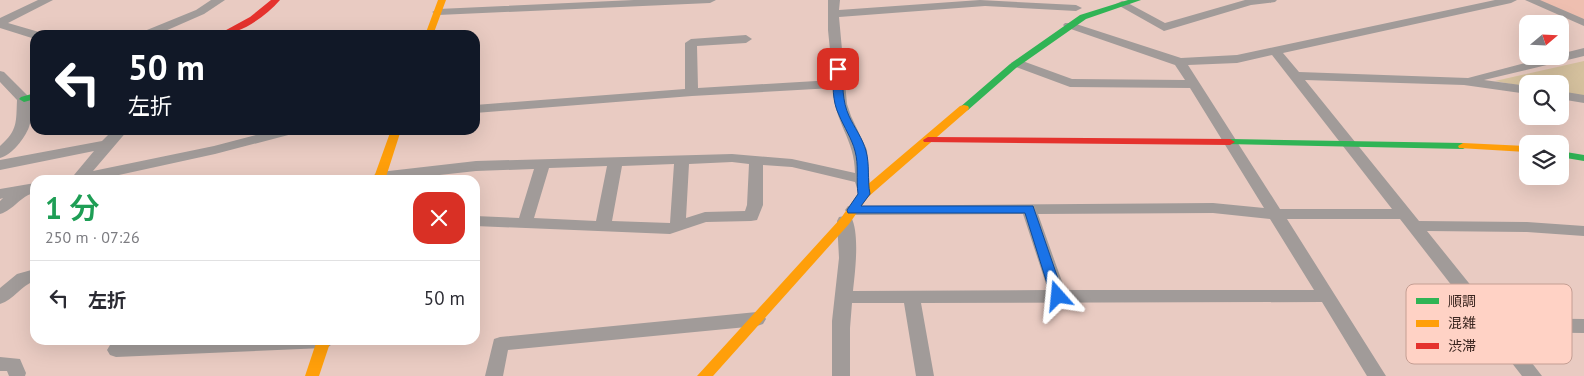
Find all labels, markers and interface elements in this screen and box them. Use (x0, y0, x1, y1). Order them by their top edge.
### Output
north arrow (1519, 15, 1569, 65)
map controls (1519, 15, 1569, 185)
text: 50 m (128, 44, 205, 90)
pin (817, 48, 859, 90)
icon: left (45, 50, 110, 115)
icon: arrive (824, 55, 852, 83)
button: search (1519, 75, 1569, 125)
text: 左折 (128, 92, 172, 120)
button: layers (1519, 135, 1569, 185)
text: 1 分 (45, 188, 100, 227)
button: close (413, 192, 465, 244)
text: 250 m · 07:26 (45, 227, 140, 247)
position arrow (1031, 269, 1083, 321)
icon: left (45, 284, 73, 312)
legend (1406, 284, 1572, 364)
text: 50 m (424, 286, 465, 310)
text: 左折 (88, 288, 126, 312)
text: 順調 (1448, 292, 1476, 310)
text: 混雑 (1448, 314, 1476, 332)
text: 渋滞 (1448, 337, 1476, 355)

